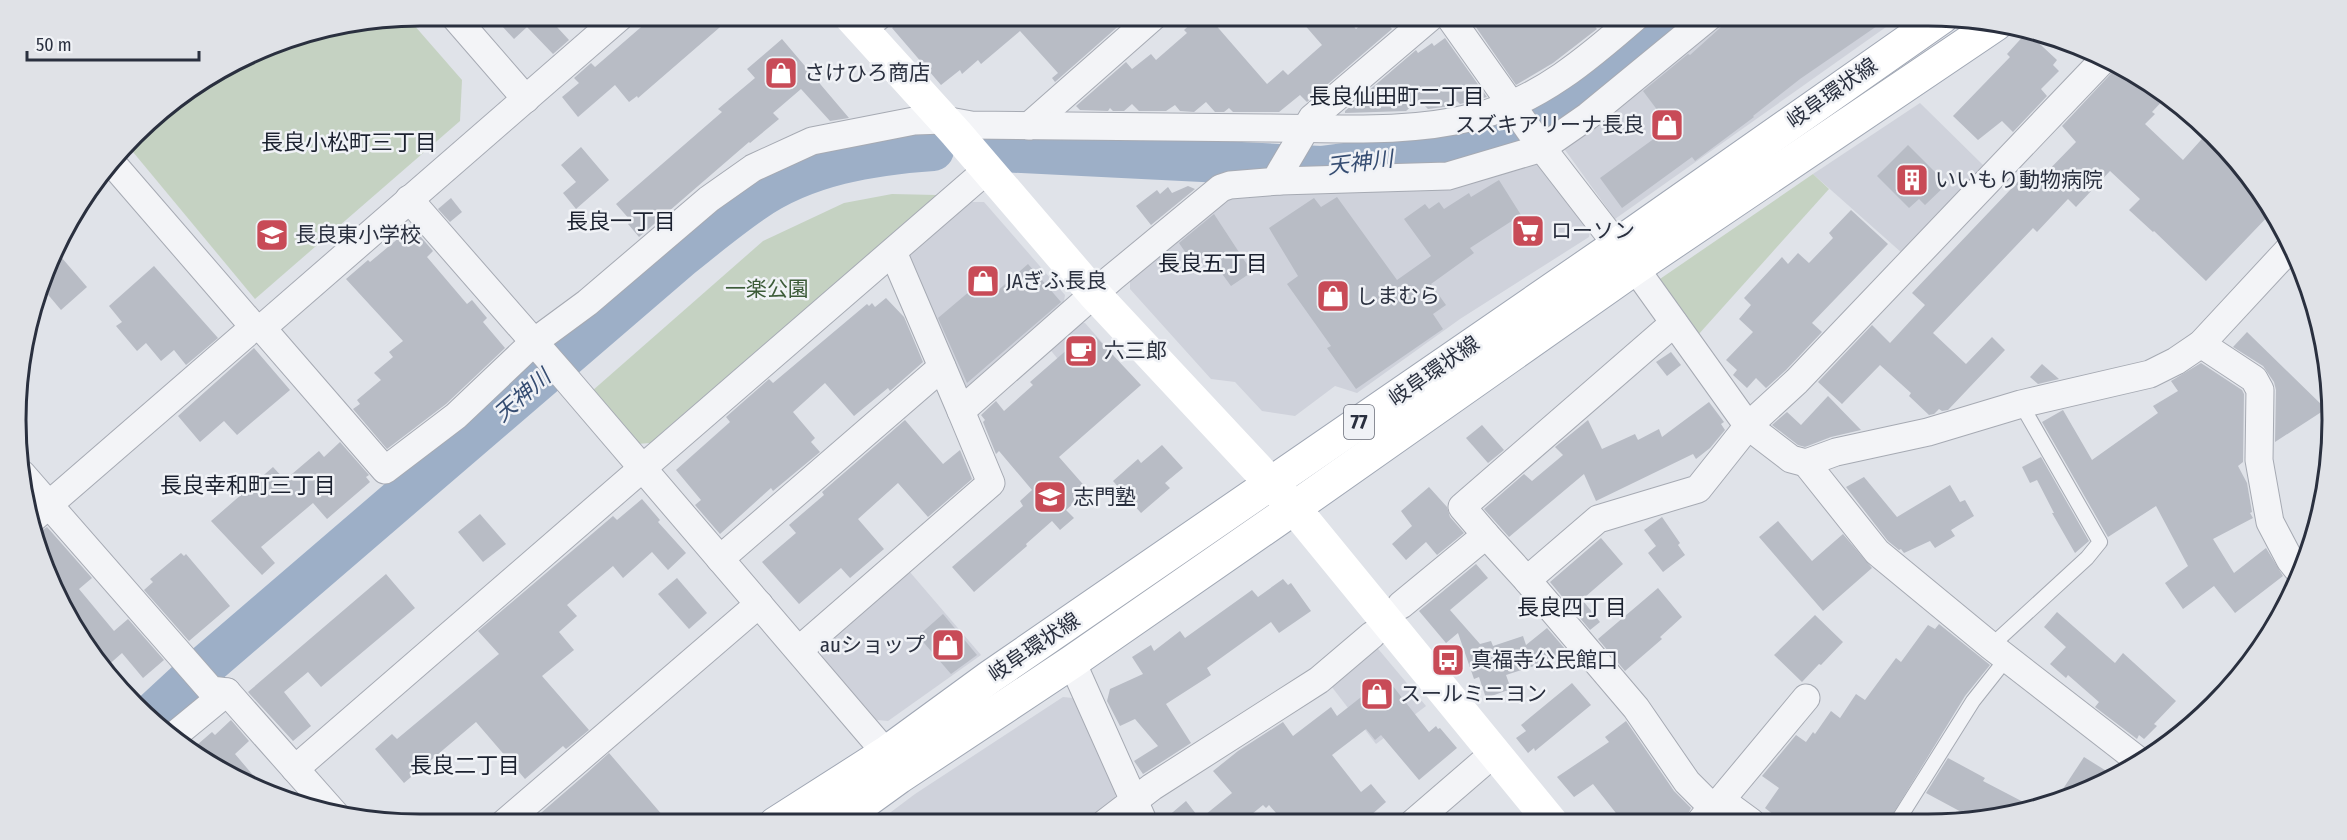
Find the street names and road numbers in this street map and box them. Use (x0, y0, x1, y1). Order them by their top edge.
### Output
street label: 岐阜環状線 (1782, 52, 1882, 134)
street label: 岐阜環状線 (1384, 330, 1484, 412)
road number: 77 (1344, 405, 1374, 439)
street label: 岐阜環状線 (983, 607, 1085, 687)

